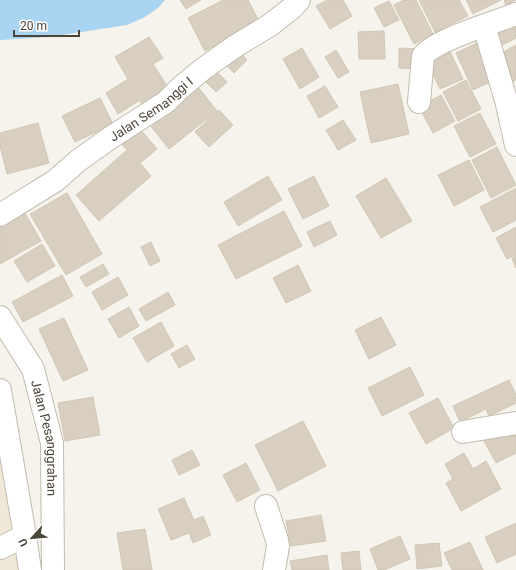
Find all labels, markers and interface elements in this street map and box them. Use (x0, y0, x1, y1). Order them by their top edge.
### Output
scale bar (14, 12, 79, 38)
text: 20 m (20, 19, 47, 33)
street label: Jalan Semanggi I (107, 74, 196, 144)
street label: Jalan Pesanggrahan (28, 378, 59, 496)
north arrow (12, 518, 52, 558)
text: U (16, 536, 31, 549)

